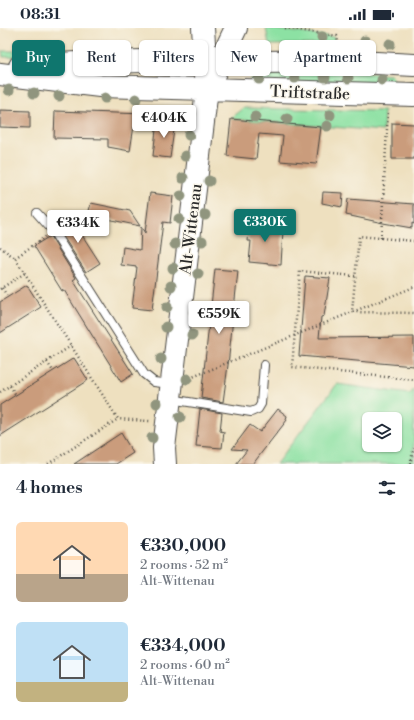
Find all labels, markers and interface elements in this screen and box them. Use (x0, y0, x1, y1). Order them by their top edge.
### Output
text: 08:31 (20, 5, 60, 24)
chip: Buy (12, 40, 65, 76)
chip: Rent (73, 40, 131, 76)
chip: Filters (139, 40, 208, 76)
chip: New (216, 40, 271, 76)
chip: Apartment (279, 40, 376, 76)
street label: Triftstraße (270, 82, 350, 104)
pin: €404K (136, 105, 192, 139)
text: €404K (141, 110, 187, 126)
street label: Alt-Wittenau (175, 182, 207, 277)
pin: €330K (237, 209, 293, 243)
pin: €334K (50, 210, 106, 244)
text: €330K (243, 214, 287, 230)
text: €334K (56, 215, 100, 231)
pin: €559K (191, 301, 247, 335)
text: €559K (197, 306, 241, 322)
map controls (362, 412, 402, 452)
button: layers (362, 412, 402, 452)
text: 4 homes (16, 477, 83, 499)
icon: filters (376, 477, 398, 499)
text: €330,000 (140, 535, 226, 557)
icon: home (48, 538, 96, 586)
text: 2 rooms · 52 m² (140, 557, 228, 573)
text: Alt-Wittenau (140, 573, 215, 589)
text: €334,000 (140, 635, 226, 657)
icon: home (48, 638, 96, 686)
text: 2 rooms · 60 m² (140, 657, 230, 673)
text: Alt-Wittenau (140, 673, 215, 689)

